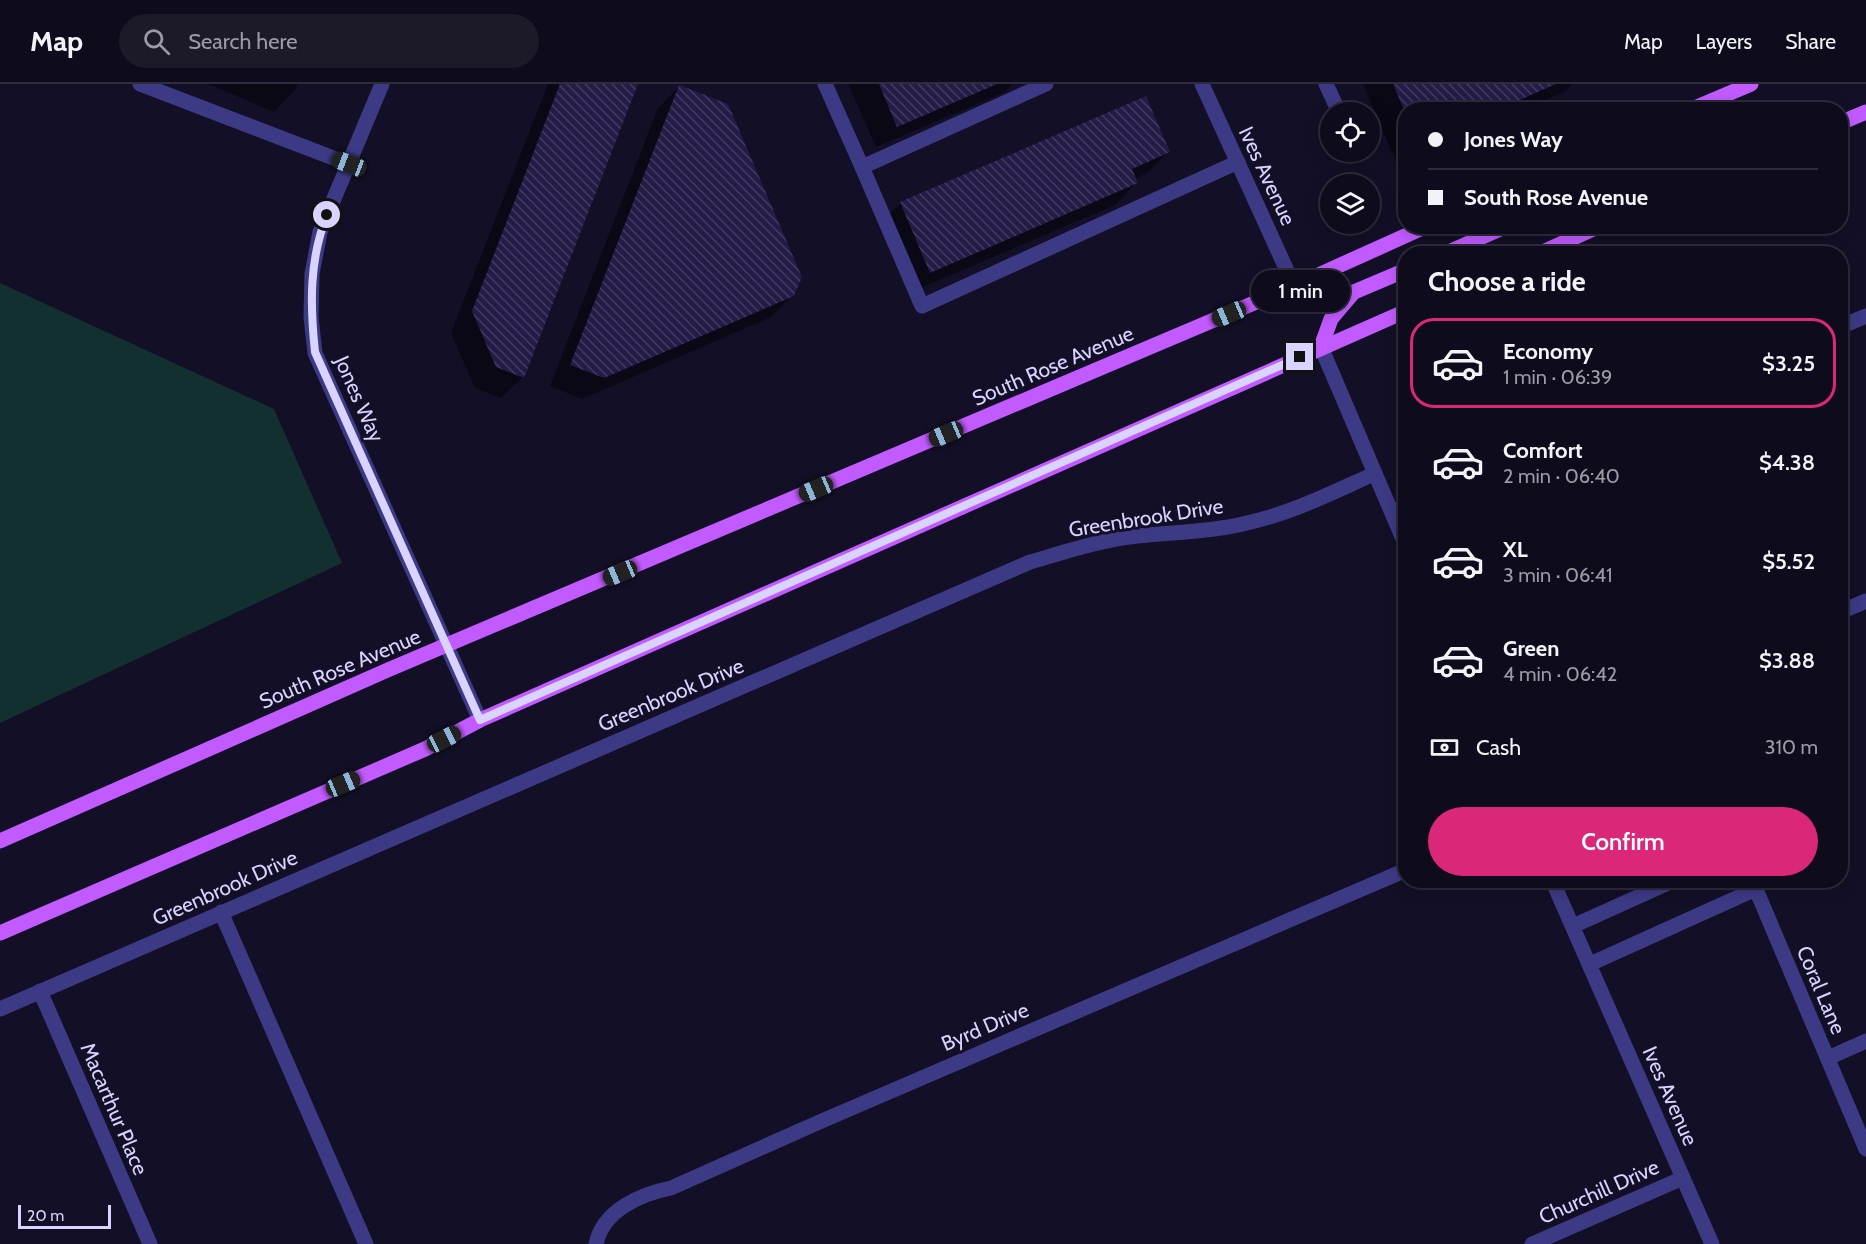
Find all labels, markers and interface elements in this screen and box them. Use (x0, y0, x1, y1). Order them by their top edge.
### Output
search box (119, 14, 539, 68)
text: Map (30, 24, 83, 58)
icon: search (140, 25, 173, 58)
text: Search here (188, 28, 297, 55)
text: Map (1624, 29, 1663, 54)
text: Layers (1696, 29, 1752, 54)
text: Share (1785, 29, 1836, 54)
map controls (1320, 102, 1380, 234)
button: locate (1320, 102, 1380, 162)
street label: Ives Avenue (1234, 122, 1301, 229)
text: Jones Way (1464, 126, 1563, 153)
car (329, 149, 369, 179)
button: layers (1320, 174, 1380, 234)
text: South Rose Avenue (1464, 184, 1648, 211)
route start (313, 201, 340, 228)
text: Choose a ride (1428, 265, 1586, 298)
callout: 1 min (1250, 270, 1350, 312)
text: 1 min (1278, 279, 1323, 303)
car (1209, 299, 1249, 329)
street label: South Rose Avenue (968, 320, 1137, 411)
icon: car (1431, 336, 1485, 390)
text: Economy (1503, 338, 1593, 365)
route end (1286, 343, 1313, 370)
text: $3.25 (1762, 350, 1815, 377)
street label: Jones Way (329, 351, 390, 446)
text: 1 min · 06:39 (1503, 365, 1612, 389)
car (926, 419, 966, 449)
icon: car (1431, 435, 1485, 489)
text: Comfort (1503, 437, 1582, 464)
text: $4.38 (1759, 449, 1815, 476)
text: 2 min · 06:40 (1503, 464, 1620, 488)
car (796, 474, 836, 504)
street label: Greenbrook Drive (1067, 493, 1225, 542)
icon: car (1431, 534, 1485, 588)
text: XL (1503, 536, 1528, 563)
text: $5.52 (1762, 548, 1815, 575)
car (600, 558, 640, 588)
text: 3 min · 06:41 (1503, 563, 1613, 587)
street label: South Rose Avenue (255, 623, 424, 714)
icon: car (1431, 633, 1485, 687)
text: Green (1503, 635, 1559, 662)
text: $3.88 (1759, 647, 1815, 674)
street label: Greenbrook Drive (594, 652, 748, 737)
text: 4 min · 06:42 (1503, 662, 1617, 686)
car (424, 723, 464, 755)
icon: cash (1428, 731, 1461, 764)
text: Cash (1476, 734, 1521, 761)
text: 310 m (1765, 735, 1818, 759)
car (323, 769, 363, 799)
button: Confirm (1428, 807, 1818, 876)
street label: Greenbrook Drive (148, 844, 301, 931)
street label: Coral Lane (1792, 942, 1851, 1038)
street label: Byrd Drive (937, 997, 1033, 1056)
street label: Macarthur Place (75, 1039, 154, 1179)
street label: Ives Avenue (1637, 1042, 1704, 1150)
street label: Churchill Drive (1535, 1154, 1663, 1229)
scale bar (18, 1202, 111, 1230)
text: 20 m (27, 1206, 64, 1225)

